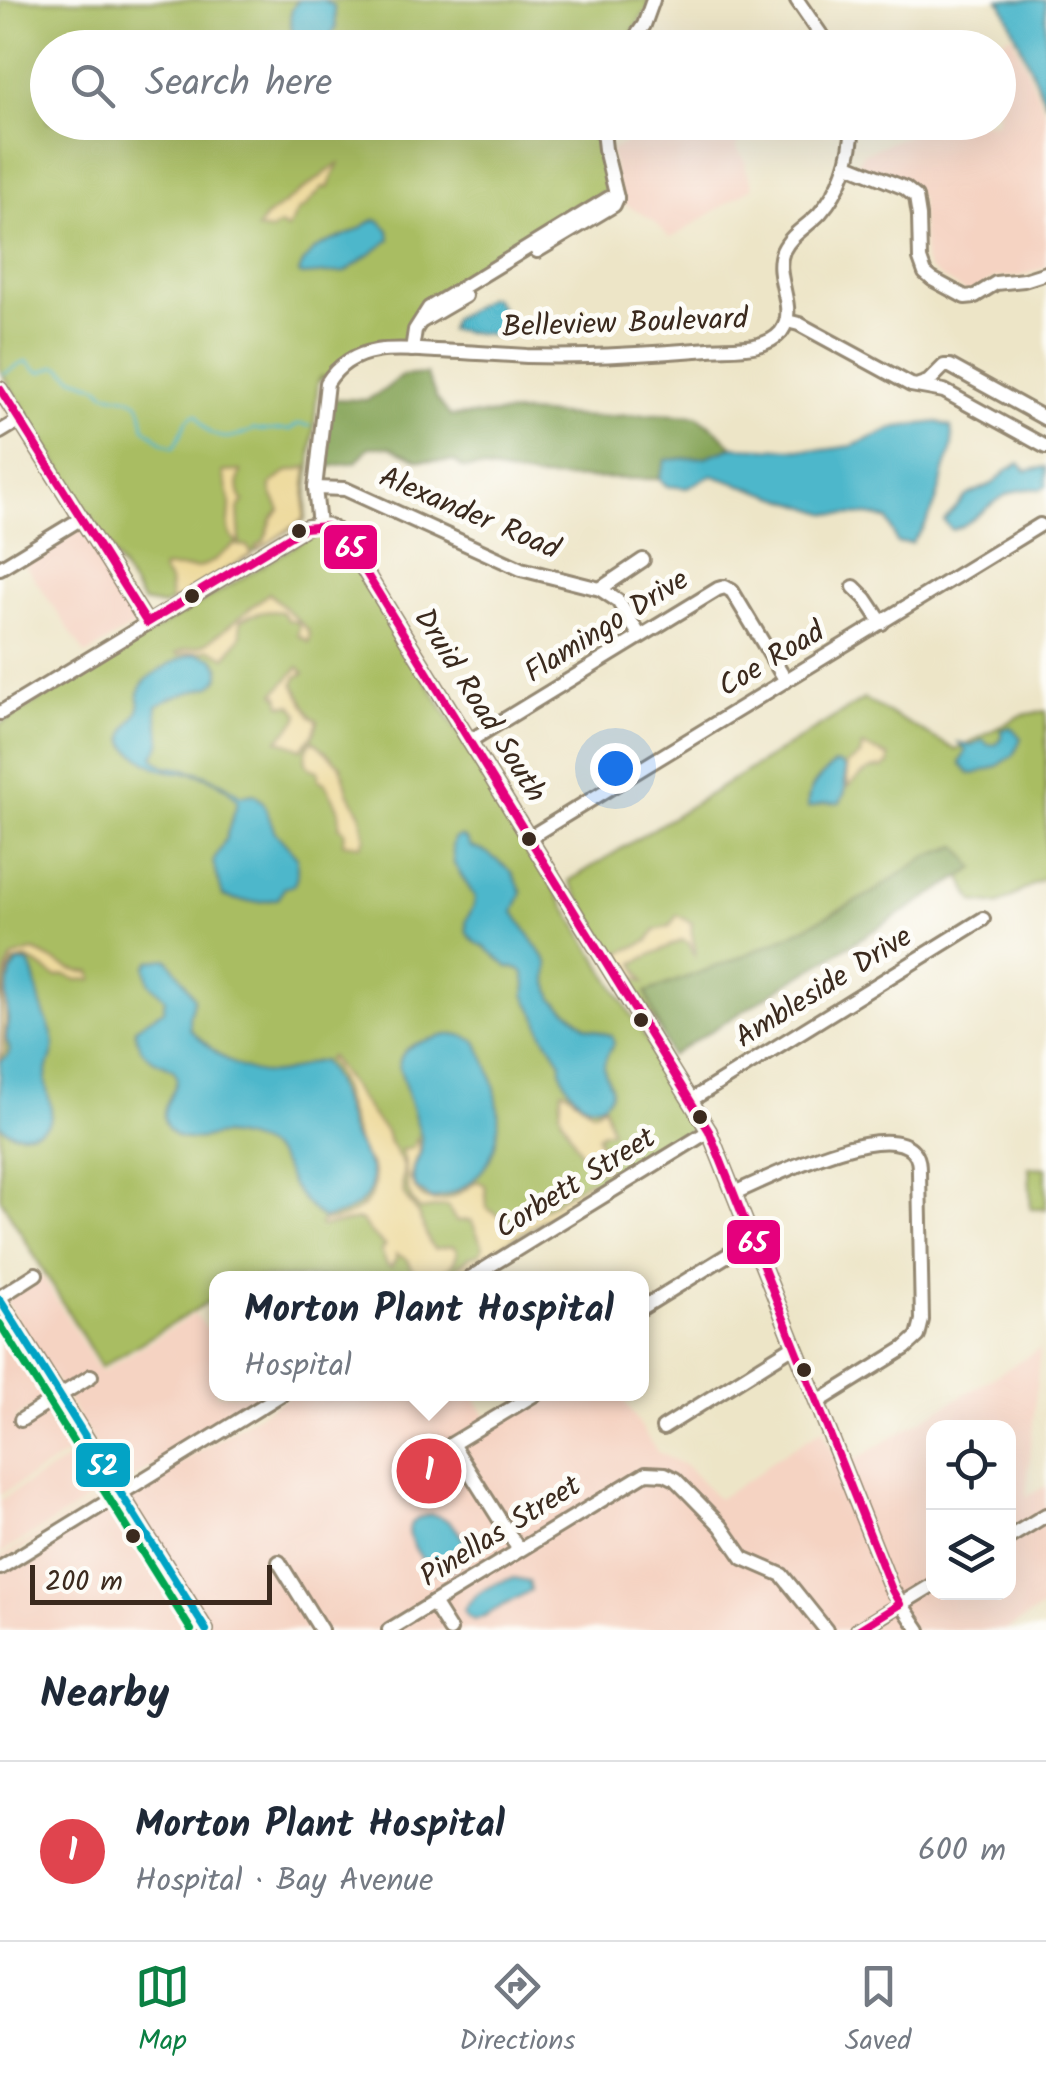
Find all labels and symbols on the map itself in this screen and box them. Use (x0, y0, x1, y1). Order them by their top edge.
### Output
street label: Belleview Boulevard (501, 296, 750, 352)
street label: Alexander Road (371, 454, 568, 574)
unlabelled marker (289, 521, 309, 541)
line badge: 65 (322, 523, 379, 571)
text: 65 (335, 527, 367, 572)
street label: Flamingo Drive (515, 557, 699, 697)
unlabelled marker (182, 586, 202, 606)
street label: Druid Road South (400, 599, 558, 813)
street label: Coe Road (709, 609, 835, 711)
your location (590, 743, 641, 794)
unlabelled marker (519, 829, 539, 849)
street label: Ambleside Drive (726, 914, 922, 1062)
unlabelled marker (631, 1010, 651, 1030)
unlabelled marker (690, 1107, 710, 1127)
street label: Corbett Street (486, 1115, 666, 1253)
line badge: 65 (725, 1218, 782, 1266)
text: 65 (738, 1222, 770, 1267)
unlabelled marker (794, 1360, 814, 1380)
pin: 1 (396, 1434, 462, 1508)
line badge: 52 (74, 1441, 132, 1489)
text: 52 (87, 1445, 118, 1490)
street label: Pinellas Street (411, 1463, 591, 1601)
unlabelled marker (123, 1526, 143, 1546)
scale bar (30, 1560, 272, 1604)

